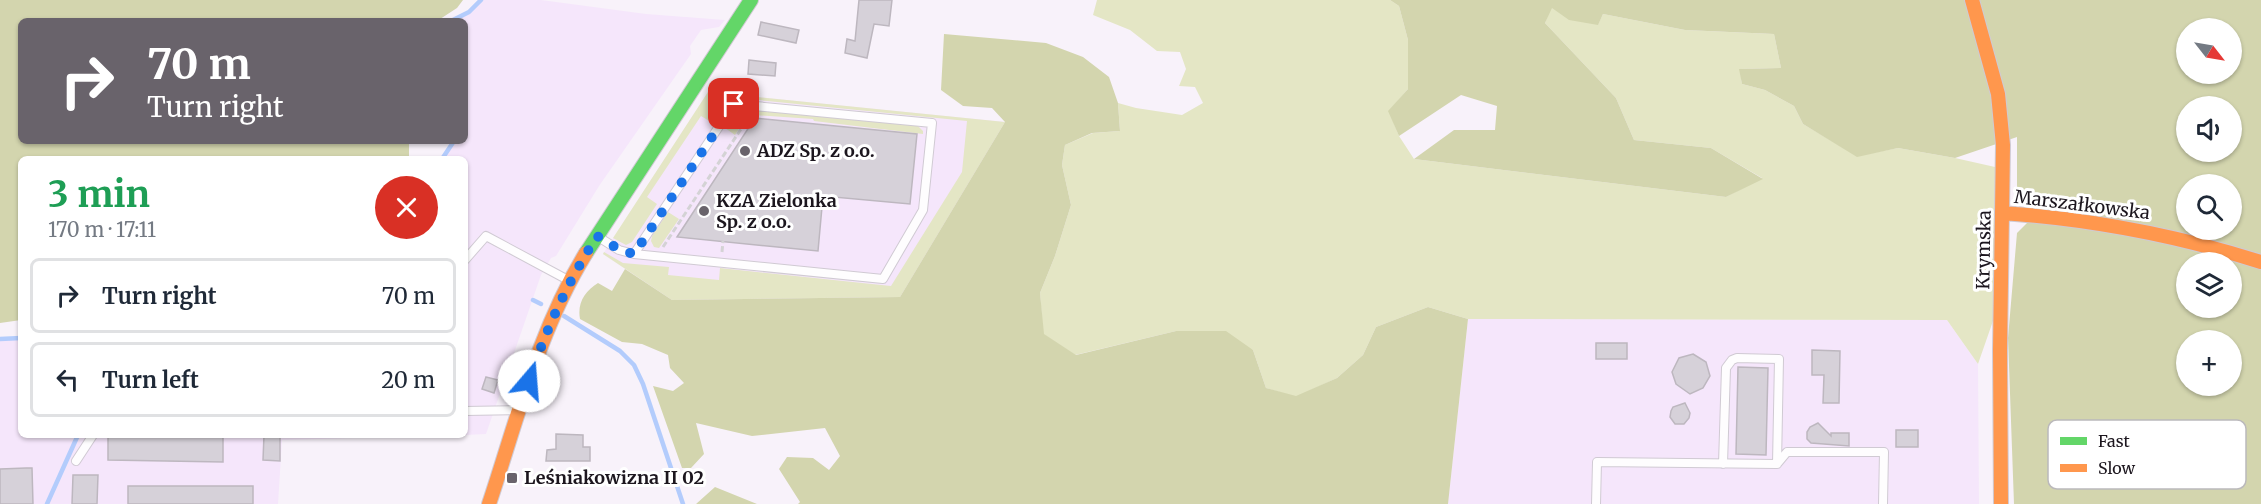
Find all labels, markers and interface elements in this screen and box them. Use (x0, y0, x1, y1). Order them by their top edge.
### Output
north arrow (2176, 18, 2242, 84)
map controls (2176, 18, 2242, 396)
text: 70 m (147, 38, 251, 90)
icon: right (48, 42, 126, 120)
pin (708, 78, 759, 129)
icon: arrive (717, 87, 750, 120)
text: Turn right (147, 90, 284, 124)
button: sound (2176, 96, 2242, 162)
place label: ADZ Sp. z o.o. (756, 139, 875, 162)
marker: ADZ Sp. z o.o. (738, 144, 752, 158)
text: 3 min (48, 172, 150, 217)
button: search (2176, 174, 2242, 240)
button: close (375, 176, 438, 239)
street label: Marszałkowska (2013, 185, 2152, 224)
place label: KZA Zielonka Sp. z o.o. (716, 189, 837, 233)
marker: KZA Zielonka Sp. z o.o. (697, 204, 711, 218)
street label: Krymska (1971, 210, 1996, 290)
text: 170 m · 17:11 (48, 217, 156, 242)
button: layers (2176, 252, 2242, 318)
icon: right (51, 279, 84, 312)
text: Turn right (102, 282, 216, 310)
text: 70 m (382, 282, 435, 310)
button: + (2176, 330, 2242, 396)
position arrow (497, 349, 561, 413)
icon: left (51, 363, 84, 396)
text: Turn left (102, 366, 199, 394)
text: 20 m (381, 366, 435, 394)
legend (2048, 420, 2246, 489)
text: Fast (2098, 431, 2131, 451)
text: Slow (2098, 458, 2136, 478)
place label: Leśniakowizna II 02 (524, 466, 704, 489)
marker: Leśniakowizna II 02 (505, 471, 519, 485)

